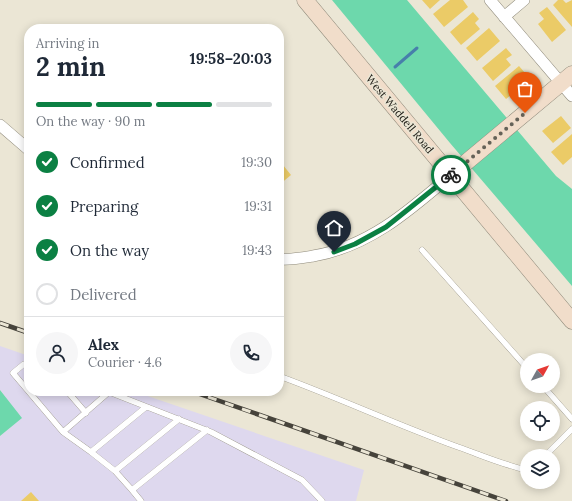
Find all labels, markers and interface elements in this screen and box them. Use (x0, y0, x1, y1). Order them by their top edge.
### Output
text: Arriving in (36, 35, 99, 52)
text: 19:58–20:03 (190, 49, 272, 68)
text: 2 min (36, 50, 106, 83)
street label: West Waddell Road (363, 72, 437, 157)
pin (508, 72, 542, 113)
icon: bag (514, 78, 536, 100)
text: On the way · 90 m (36, 113, 145, 130)
icon: check (36, 151, 58, 173)
text: Confirmed (70, 153, 145, 172)
text: 19:30 (241, 154, 272, 171)
courier (431, 155, 471, 195)
icon: bike (440, 164, 462, 186)
icon: check (36, 195, 58, 217)
text: Preparing (70, 197, 138, 216)
text: 19:31 (245, 198, 272, 215)
pin (317, 211, 351, 252)
icon: home (323, 217, 345, 239)
icon: check (36, 239, 58, 261)
text: On the way (70, 241, 149, 260)
text: 19:43 (242, 242, 272, 259)
text: Delivered (70, 285, 137, 304)
button: person (36, 332, 78, 374)
button: phone (230, 332, 272, 374)
text: Alex (88, 335, 119, 354)
north arrow (520, 353, 560, 393)
map controls (520, 353, 560, 489)
text: Courier · 4.6 (88, 354, 162, 371)
button: locate (520, 401, 560, 441)
button: layers (520, 449, 560, 489)

